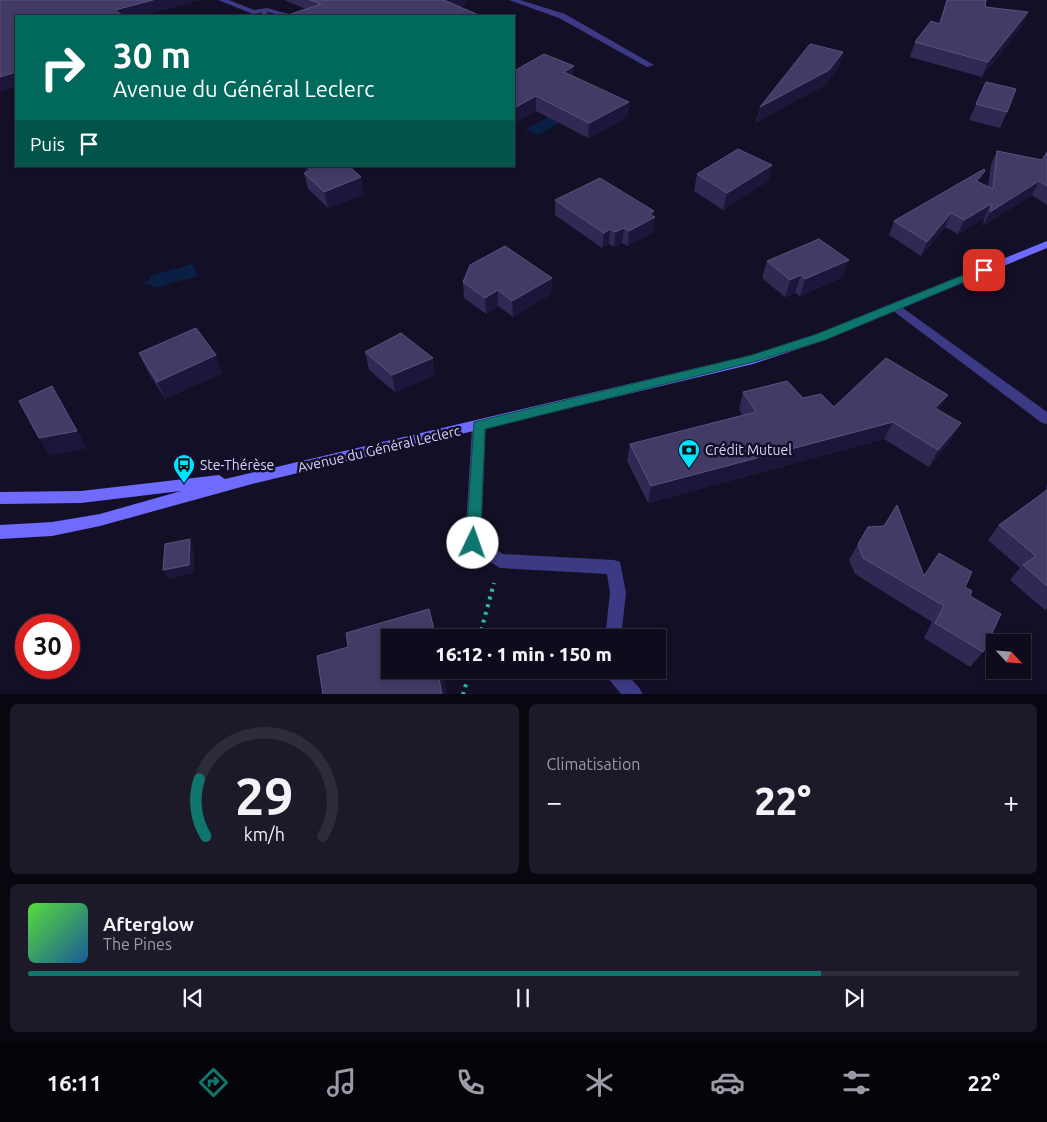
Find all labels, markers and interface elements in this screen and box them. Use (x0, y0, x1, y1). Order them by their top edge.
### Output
icon: right (30, 35, 95, 100)
text: 30 m (113, 35, 191, 75)
text: Avenue du Général Leclerc (113, 76, 375, 101)
icon: arrive (75, 130, 103, 158)
text: Puis (30, 133, 65, 155)
pin (963, 249, 1005, 291)
icon: arrive (970, 256, 998, 284)
street label: Avenue du Général Leclerc (296, 422, 462, 476)
bank icon: Crédit Mutuel (677, 438, 701, 469)
place label: Crédit Mutuel (705, 442, 792, 458)
bus stop icon: Ste-Thérèse (172, 453, 196, 484)
place label: Ste-Thérèse (200, 457, 274, 473)
position arrow (446, 516, 498, 568)
speed limit sign: 30 (15, 614, 80, 679)
north arrow (986, 634, 1031, 679)
map controls (986, 634, 1031, 679)
text: 16:12 · 1 min · 150 m (435, 643, 612, 665)
text: Climatisation (547, 755, 640, 773)
text: 29 (235, 767, 294, 825)
text: 22° (754, 780, 811, 822)
text: − (547, 786, 562, 817)
text: + (1003, 786, 1019, 817)
text: km/h (244, 824, 285, 844)
text: Afterglow (103, 913, 194, 935)
text: The Pines (103, 935, 172, 953)
icon: previous (179, 984, 207, 1012)
icon: pause (509, 984, 537, 1012)
icon: next (840, 984, 868, 1012)
icon: directions (196, 1065, 231, 1100)
icon: music (324, 1065, 359, 1100)
icon: phone (453, 1065, 488, 1100)
icon: climate (582, 1065, 617, 1100)
icon: car (710, 1065, 745, 1100)
icon: filters (839, 1065, 874, 1100)
text: 16:11 (47, 1070, 102, 1095)
text: 22° (967, 1070, 1000, 1095)

